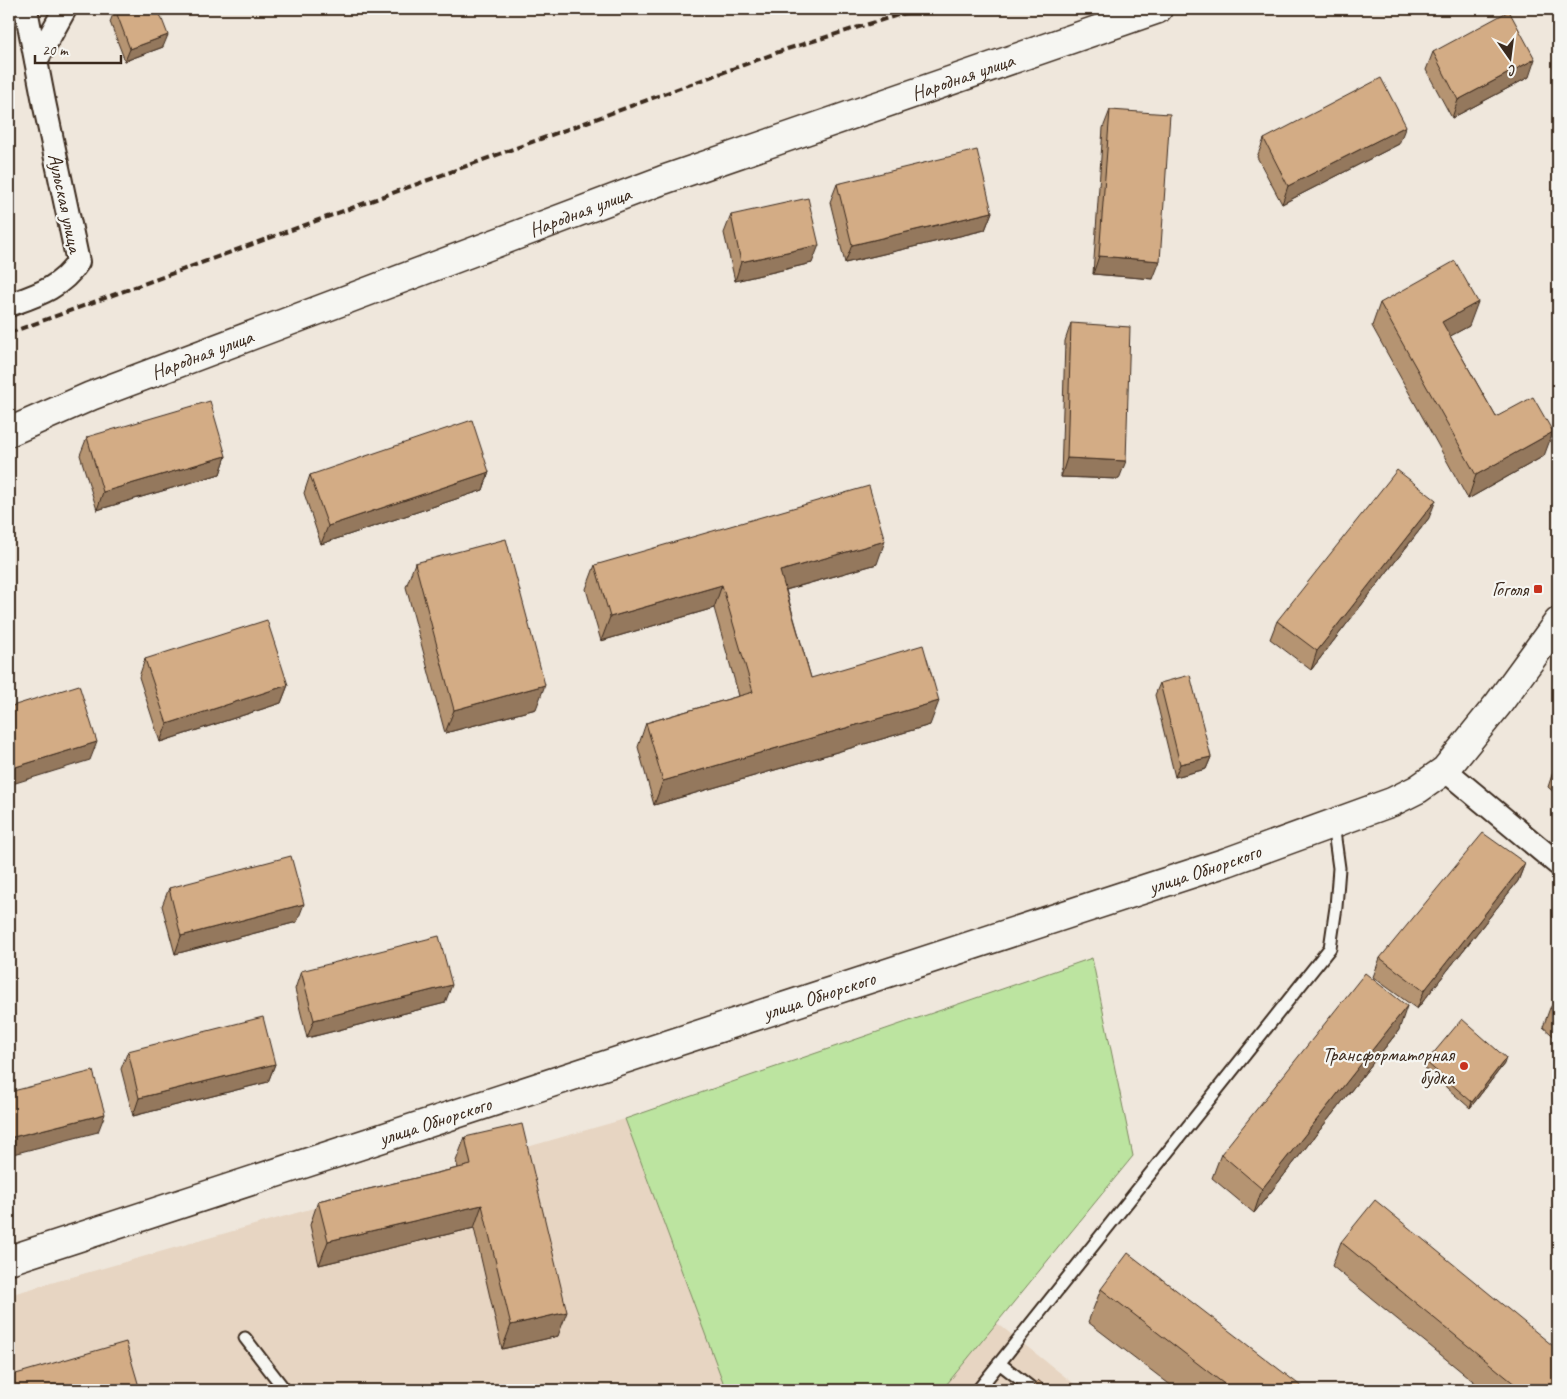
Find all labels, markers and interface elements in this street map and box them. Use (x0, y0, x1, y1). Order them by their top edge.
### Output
scale bar (35, 32, 121, 64)
north arrow (1484, 32, 1534, 82)
text: 20 m (42, 41, 69, 60)
street label: Народная улица (908, 47, 1018, 106)
text: С (1506, 61, 1518, 80)
street label: Аульская улица (42, 151, 88, 257)
street label: Народная улица (525, 180, 635, 242)
street label: Народная улица (147, 323, 257, 385)
place label: Гоголя (1492, 577, 1530, 602)
marker: Гоголя (1532, 583, 1544, 595)
street label: улица Обнорского (1145, 838, 1265, 900)
street label: улица Обнорского (759, 965, 879, 1026)
place label: Трансформаторная будка (1322, 1042, 1456, 1090)
marker: Трансформаторная будка (1458, 1060, 1470, 1072)
street label: улица Обнорского (375, 1091, 495, 1151)

